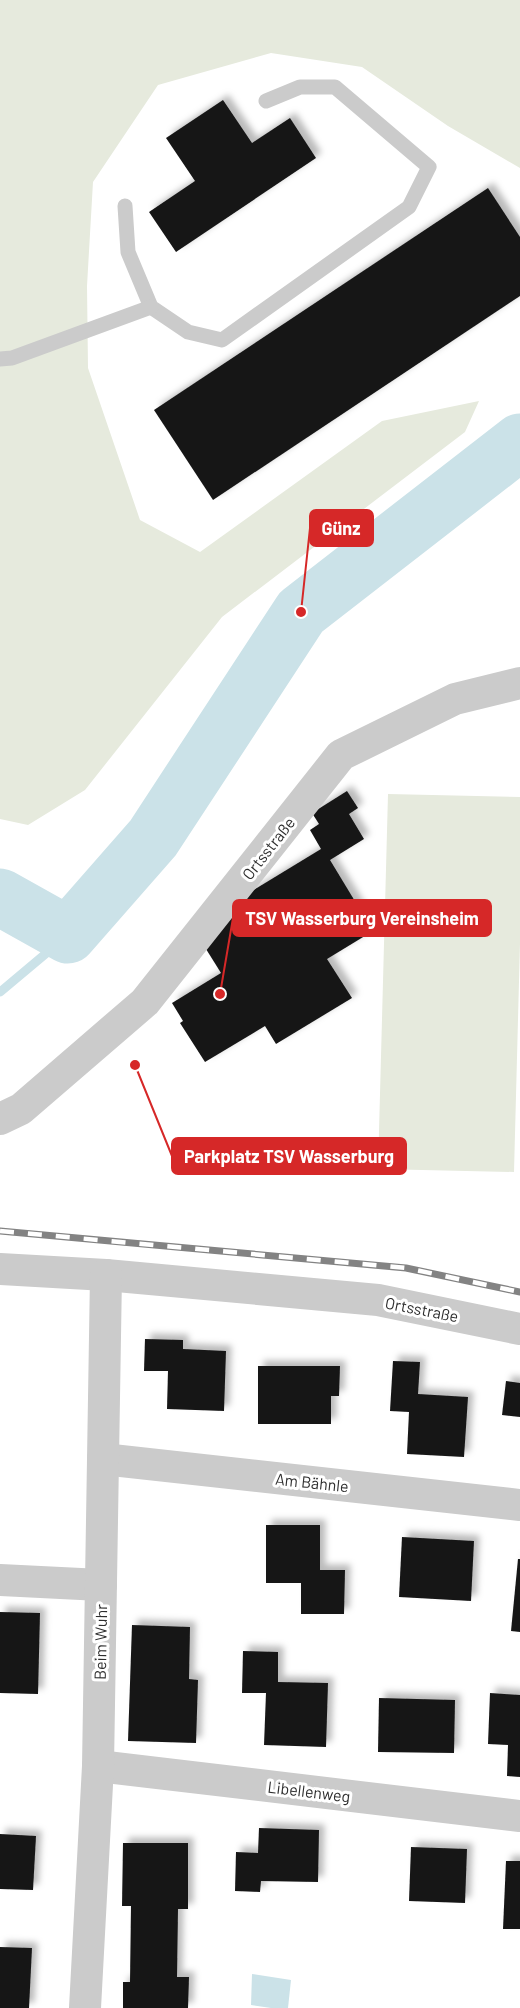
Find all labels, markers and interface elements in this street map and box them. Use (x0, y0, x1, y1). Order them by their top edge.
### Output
callout: Günz (310, 510, 373, 546)
text: Günz (322, 517, 361, 539)
street label: Ortsstraße (238, 813, 298, 883)
callout: TSV Wasserburg Vereinsheim (233, 900, 491, 936)
text: TSV Wasserburg Vereinsheim (245, 907, 479, 929)
callout: Parkplatz TSV Wasserburg (172, 1138, 406, 1174)
text: Parkplatz TSV Wasserburg (184, 1145, 394, 1167)
street label: Ortsstraße (384, 1293, 460, 1325)
street label: Am Bähnle (274, 1469, 350, 1495)
street label: Beim Wuhr (90, 1604, 110, 1680)
street label: Libellenweg (267, 1777, 351, 1805)

